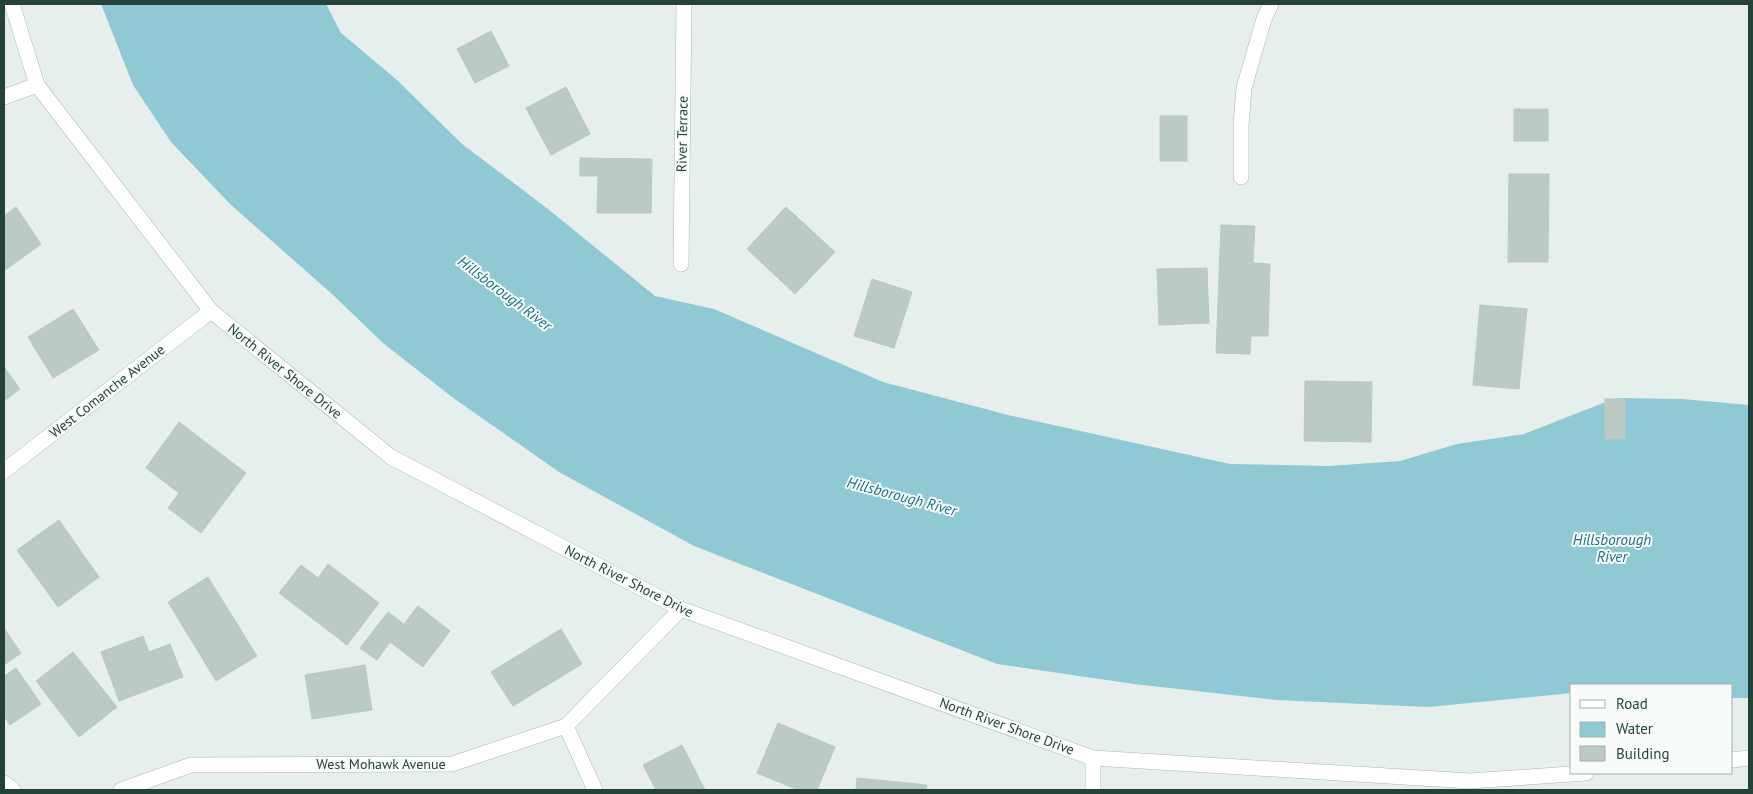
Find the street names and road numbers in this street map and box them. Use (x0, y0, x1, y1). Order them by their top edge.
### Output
street label: River Terrace (672, 96, 692, 172)
street label: North River Shore Drive (224, 319, 346, 423)
street label: West Comanche Avenue (46, 340, 168, 442)
street label: North River Shore Drive (562, 541, 696, 621)
street label: North River Shore Drive (937, 693, 1077, 759)
street label: West Mohawk Avenue (316, 755, 446, 773)

